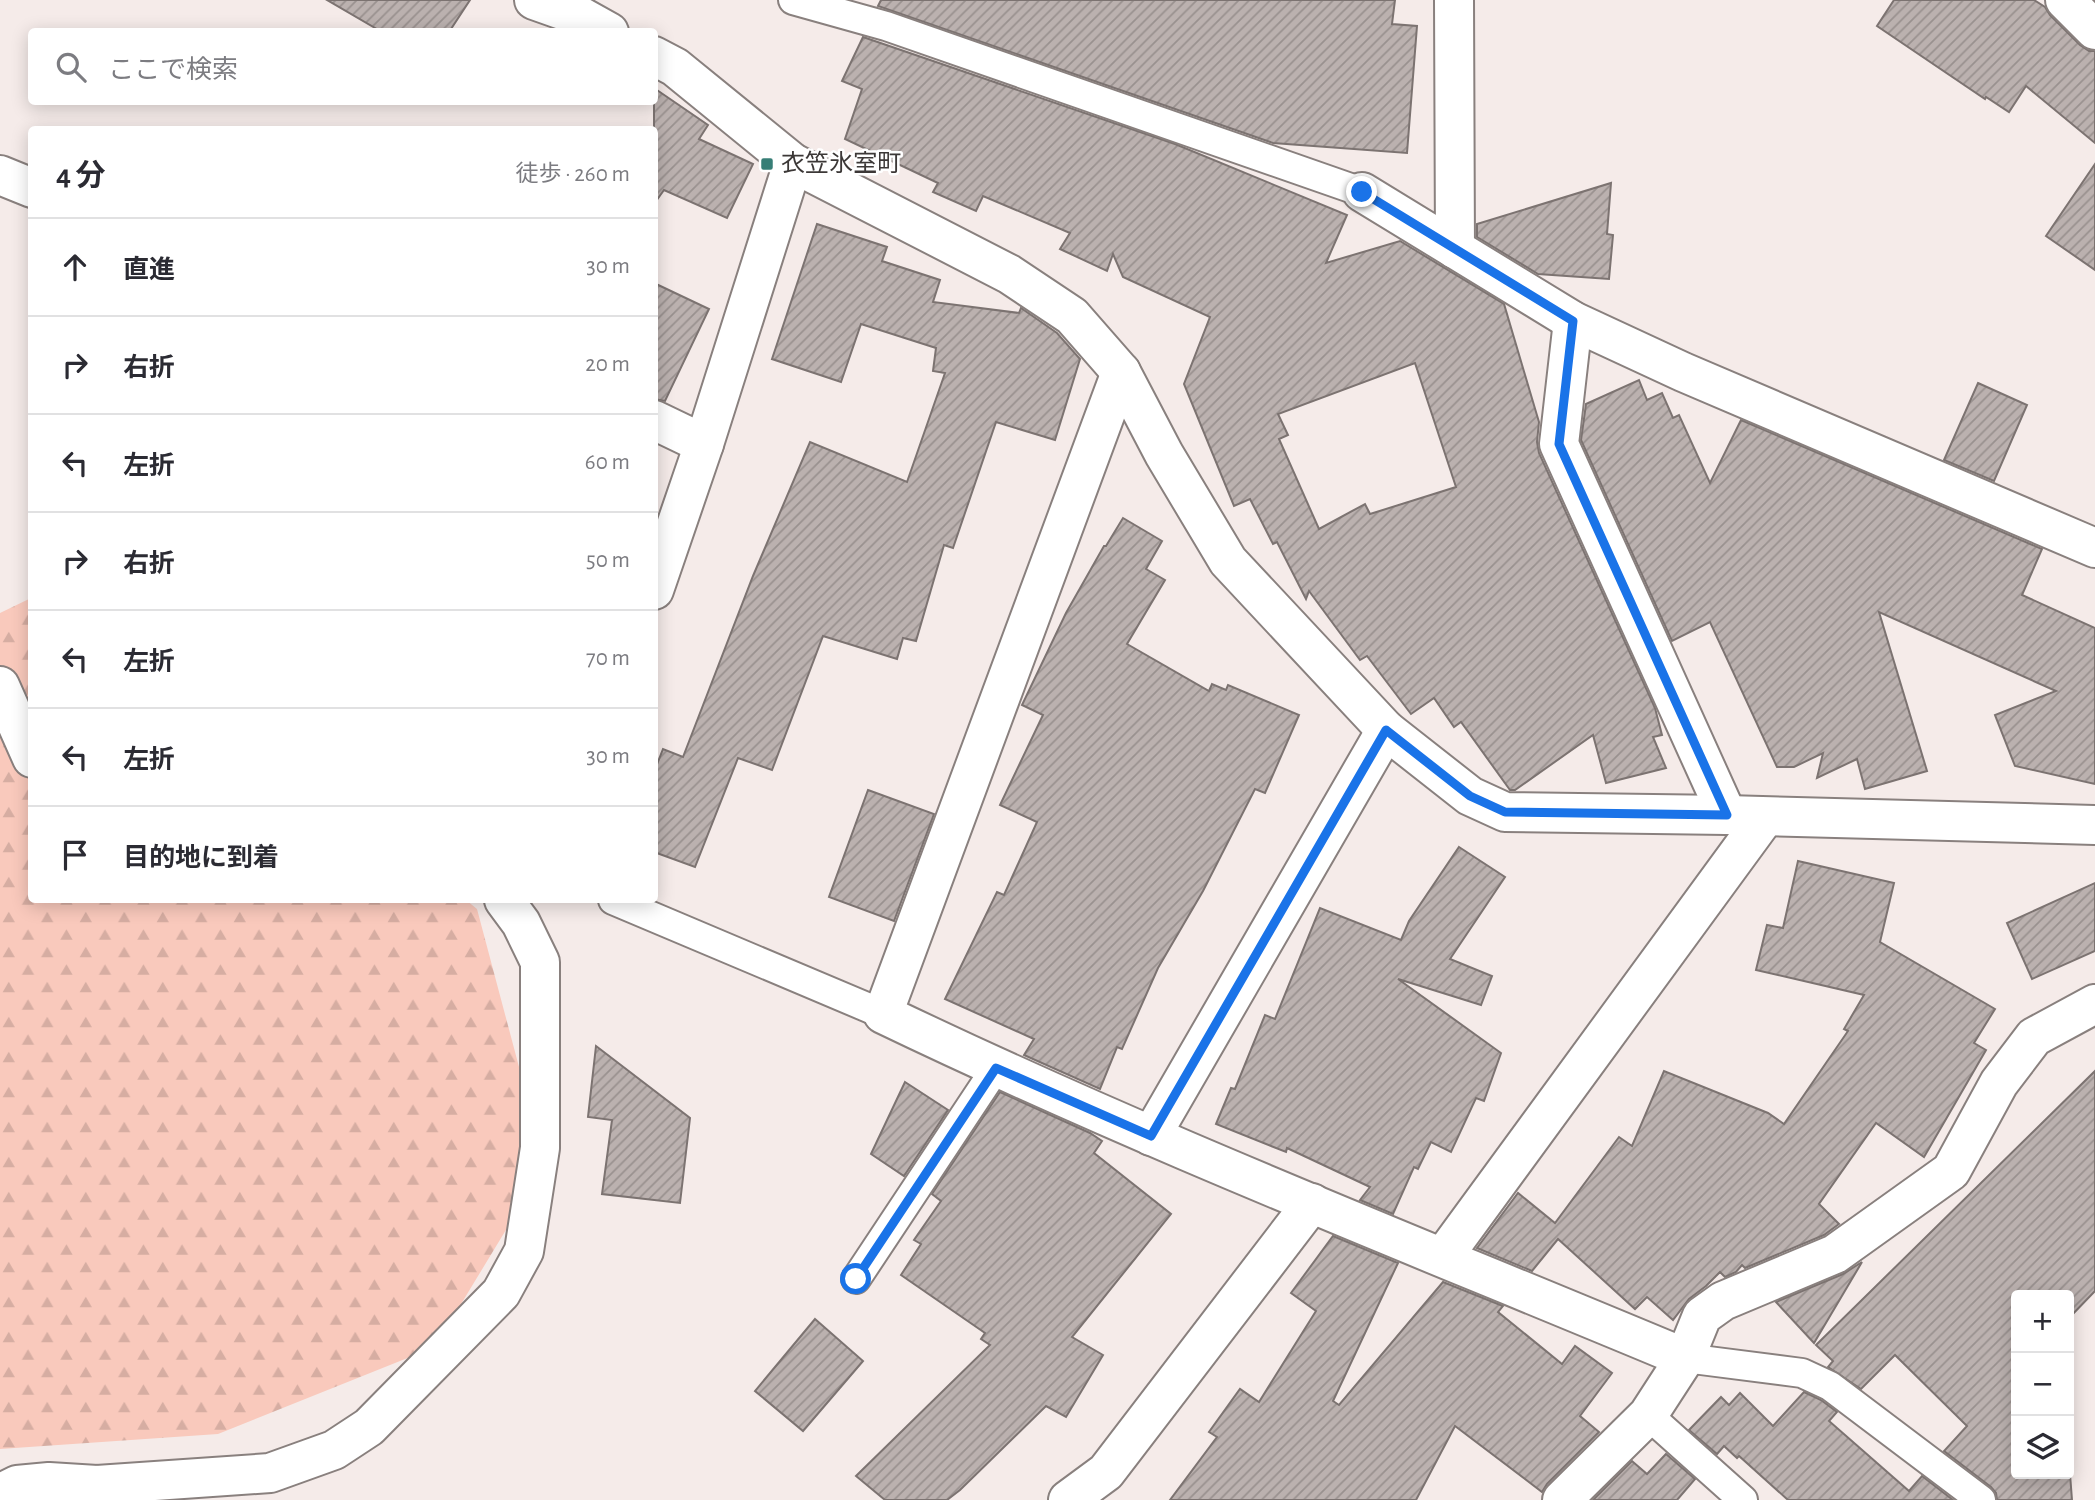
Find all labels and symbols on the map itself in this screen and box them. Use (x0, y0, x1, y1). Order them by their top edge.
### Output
place label: 衣笠氷室町 (781, 150, 901, 176)
marker: 衣笠氷室町 (759, 156, 775, 172)
route end (1346, 176, 1377, 207)
route start (840, 1263, 871, 1294)

